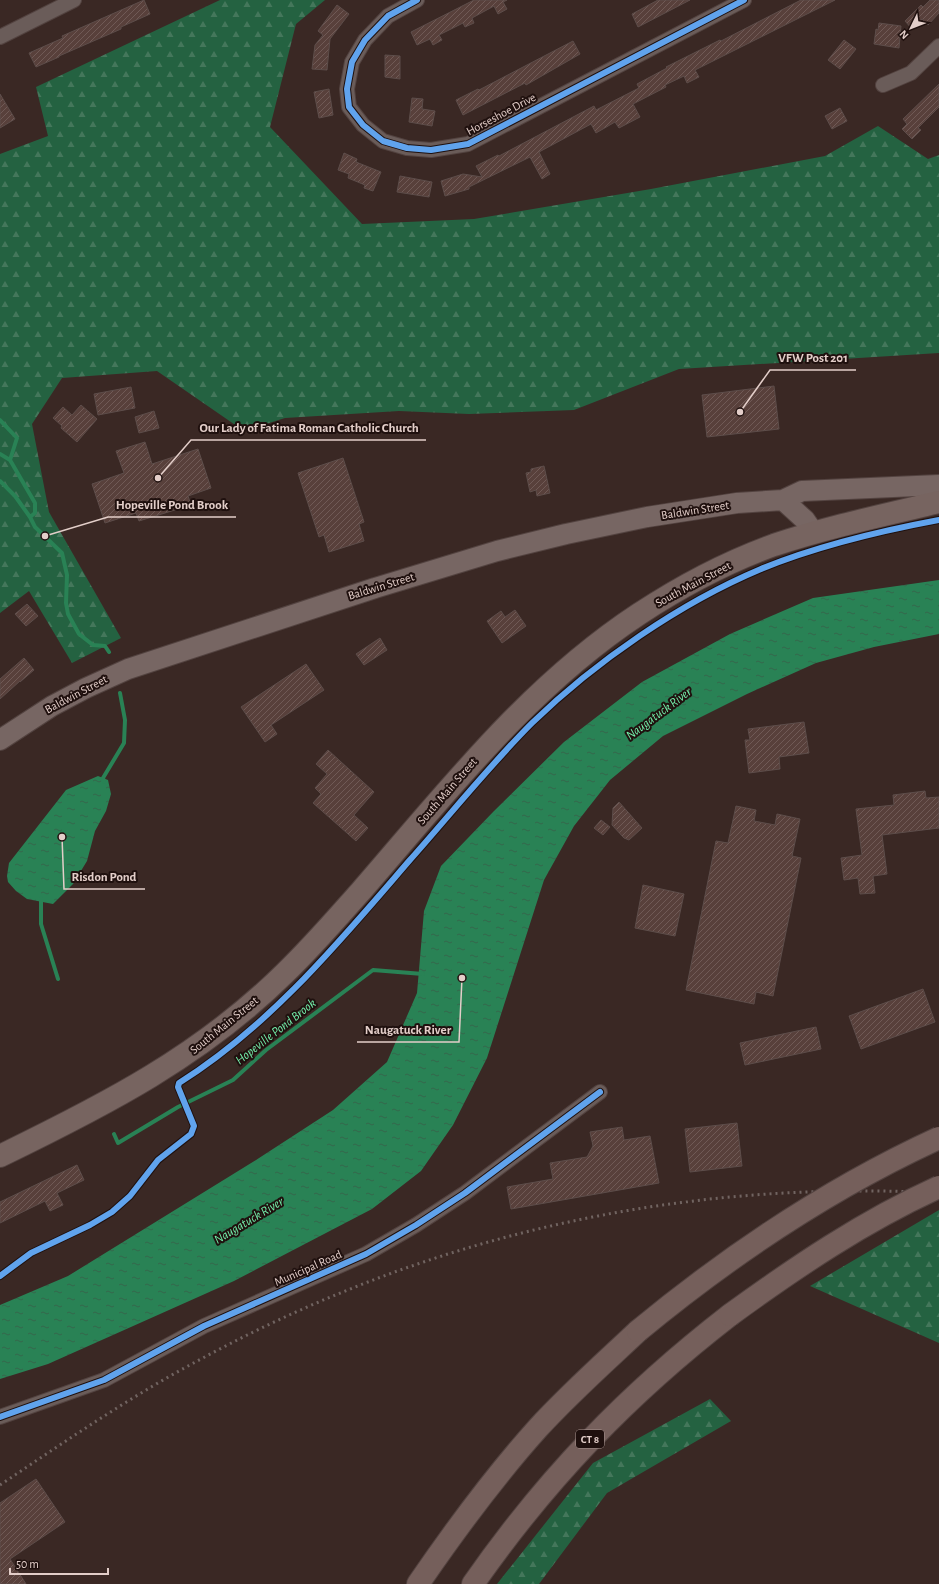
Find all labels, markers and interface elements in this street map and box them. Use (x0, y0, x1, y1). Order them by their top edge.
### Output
north arrow (891, 8, 931, 48)
text: N (897, 28, 911, 41)
street label: Horseshoe Drive (464, 91, 538, 137)
callout: VFW Post 201 (770, 345, 856, 370)
text: VFW Post 201 (778, 352, 848, 365)
callout: Our Lady of Fatima Roman Catholic Church (191, 415, 426, 440)
text: Our Lady of Fatima Roman Catholic Church (199, 422, 419, 435)
callout: Hopeville Pond Brook (108, 492, 236, 517)
text: Hopeville Pond Brook (116, 499, 229, 512)
street label: Baldwin Street (660, 499, 730, 521)
street label: South Main Street (653, 559, 733, 609)
street label: Baldwin Street (346, 570, 416, 602)
street label: Baldwin Street (43, 673, 109, 715)
water label: Naugatuck River (624, 685, 695, 743)
street label: South Main Street (415, 755, 479, 827)
callout: Risdon Pond (64, 864, 145, 889)
text: Risdon Pond (72, 871, 137, 884)
street label: South Main Street (188, 994, 260, 1056)
water label: Hopeville Pond Brook (233, 997, 319, 1067)
callout: Naugatuck River (357, 1017, 459, 1042)
text: Naugatuck River (365, 1024, 452, 1037)
water label: Naugatuck River (212, 1195, 287, 1247)
street label: Municipal Road (273, 1248, 343, 1288)
road number: CT 8 (576, 1430, 604, 1448)
scale bar (10, 1550, 108, 1576)
text: 50 m (16, 1558, 39, 1570)

